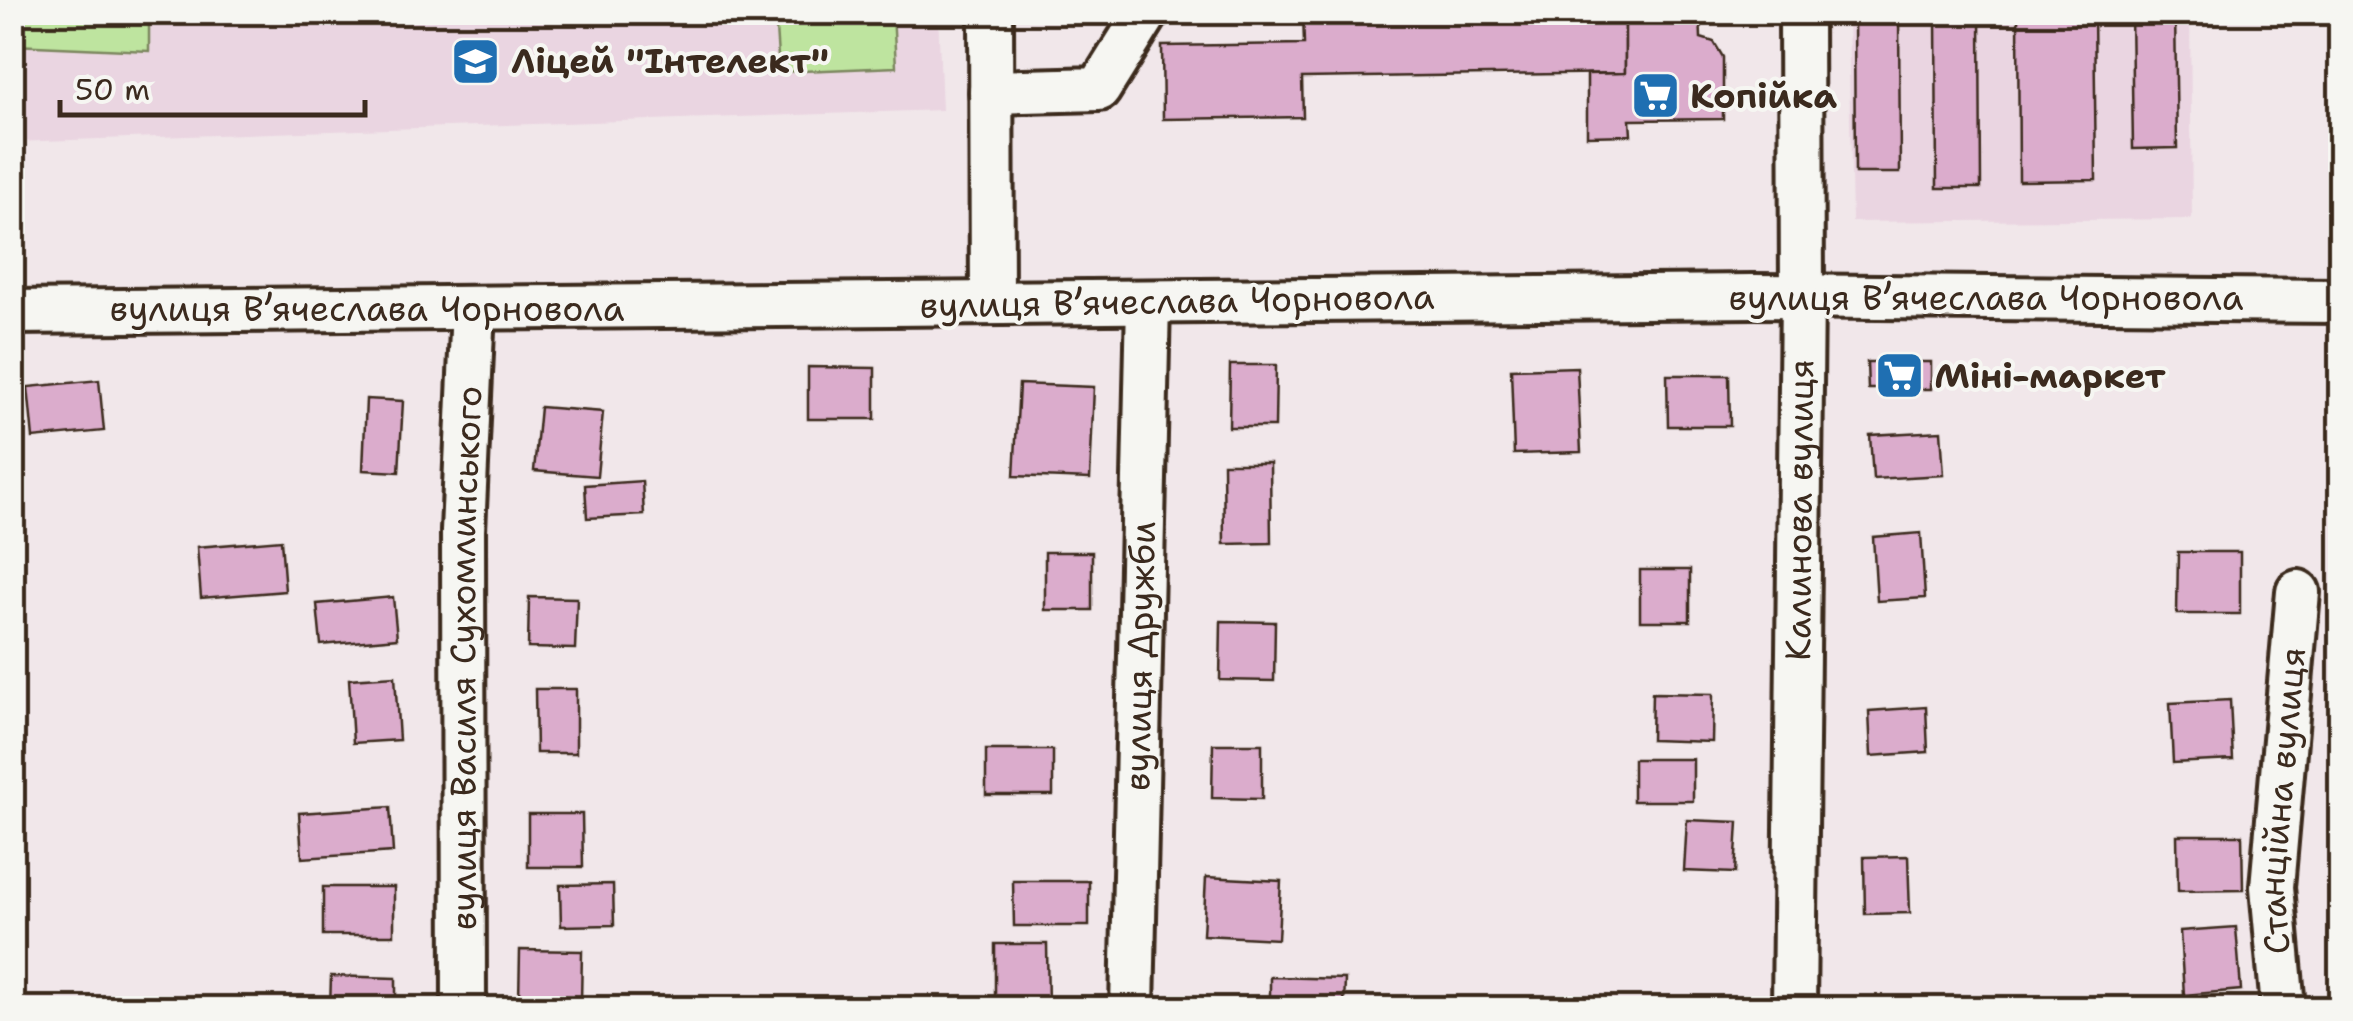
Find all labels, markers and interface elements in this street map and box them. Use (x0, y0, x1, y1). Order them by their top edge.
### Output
school or university icon: Ліцей "Інтелект" (450, 35, 502, 87)
place label: Ліцей "Інтелект" (511, 37, 829, 84)
scale bar (60, 55, 365, 117)
text: 50 m (75, 69, 150, 110)
supermarket icon: Копійка (1629, 70, 1681, 122)
place label: Копійка (1690, 72, 1837, 119)
street label: вулиця Вʼячеслава Чорновола (919, 273, 1435, 328)
street label: вулиця Вʼячеслава Чорновола (1728, 274, 2244, 321)
street label: вулиця Вʼячеслава Чорновола (109, 285, 625, 332)
supermarket icon: Міні-маркет (1873, 350, 1925, 402)
place label: Міні-маркет (1934, 352, 2166, 399)
street label: Калинова вулиця (1774, 359, 1824, 661)
street label: вулиця Василя Сухомлинського (439, 385, 492, 930)
street label: вулиця Дружби (1113, 521, 1166, 792)
street label: Станційна вулиця (2247, 645, 2316, 956)

